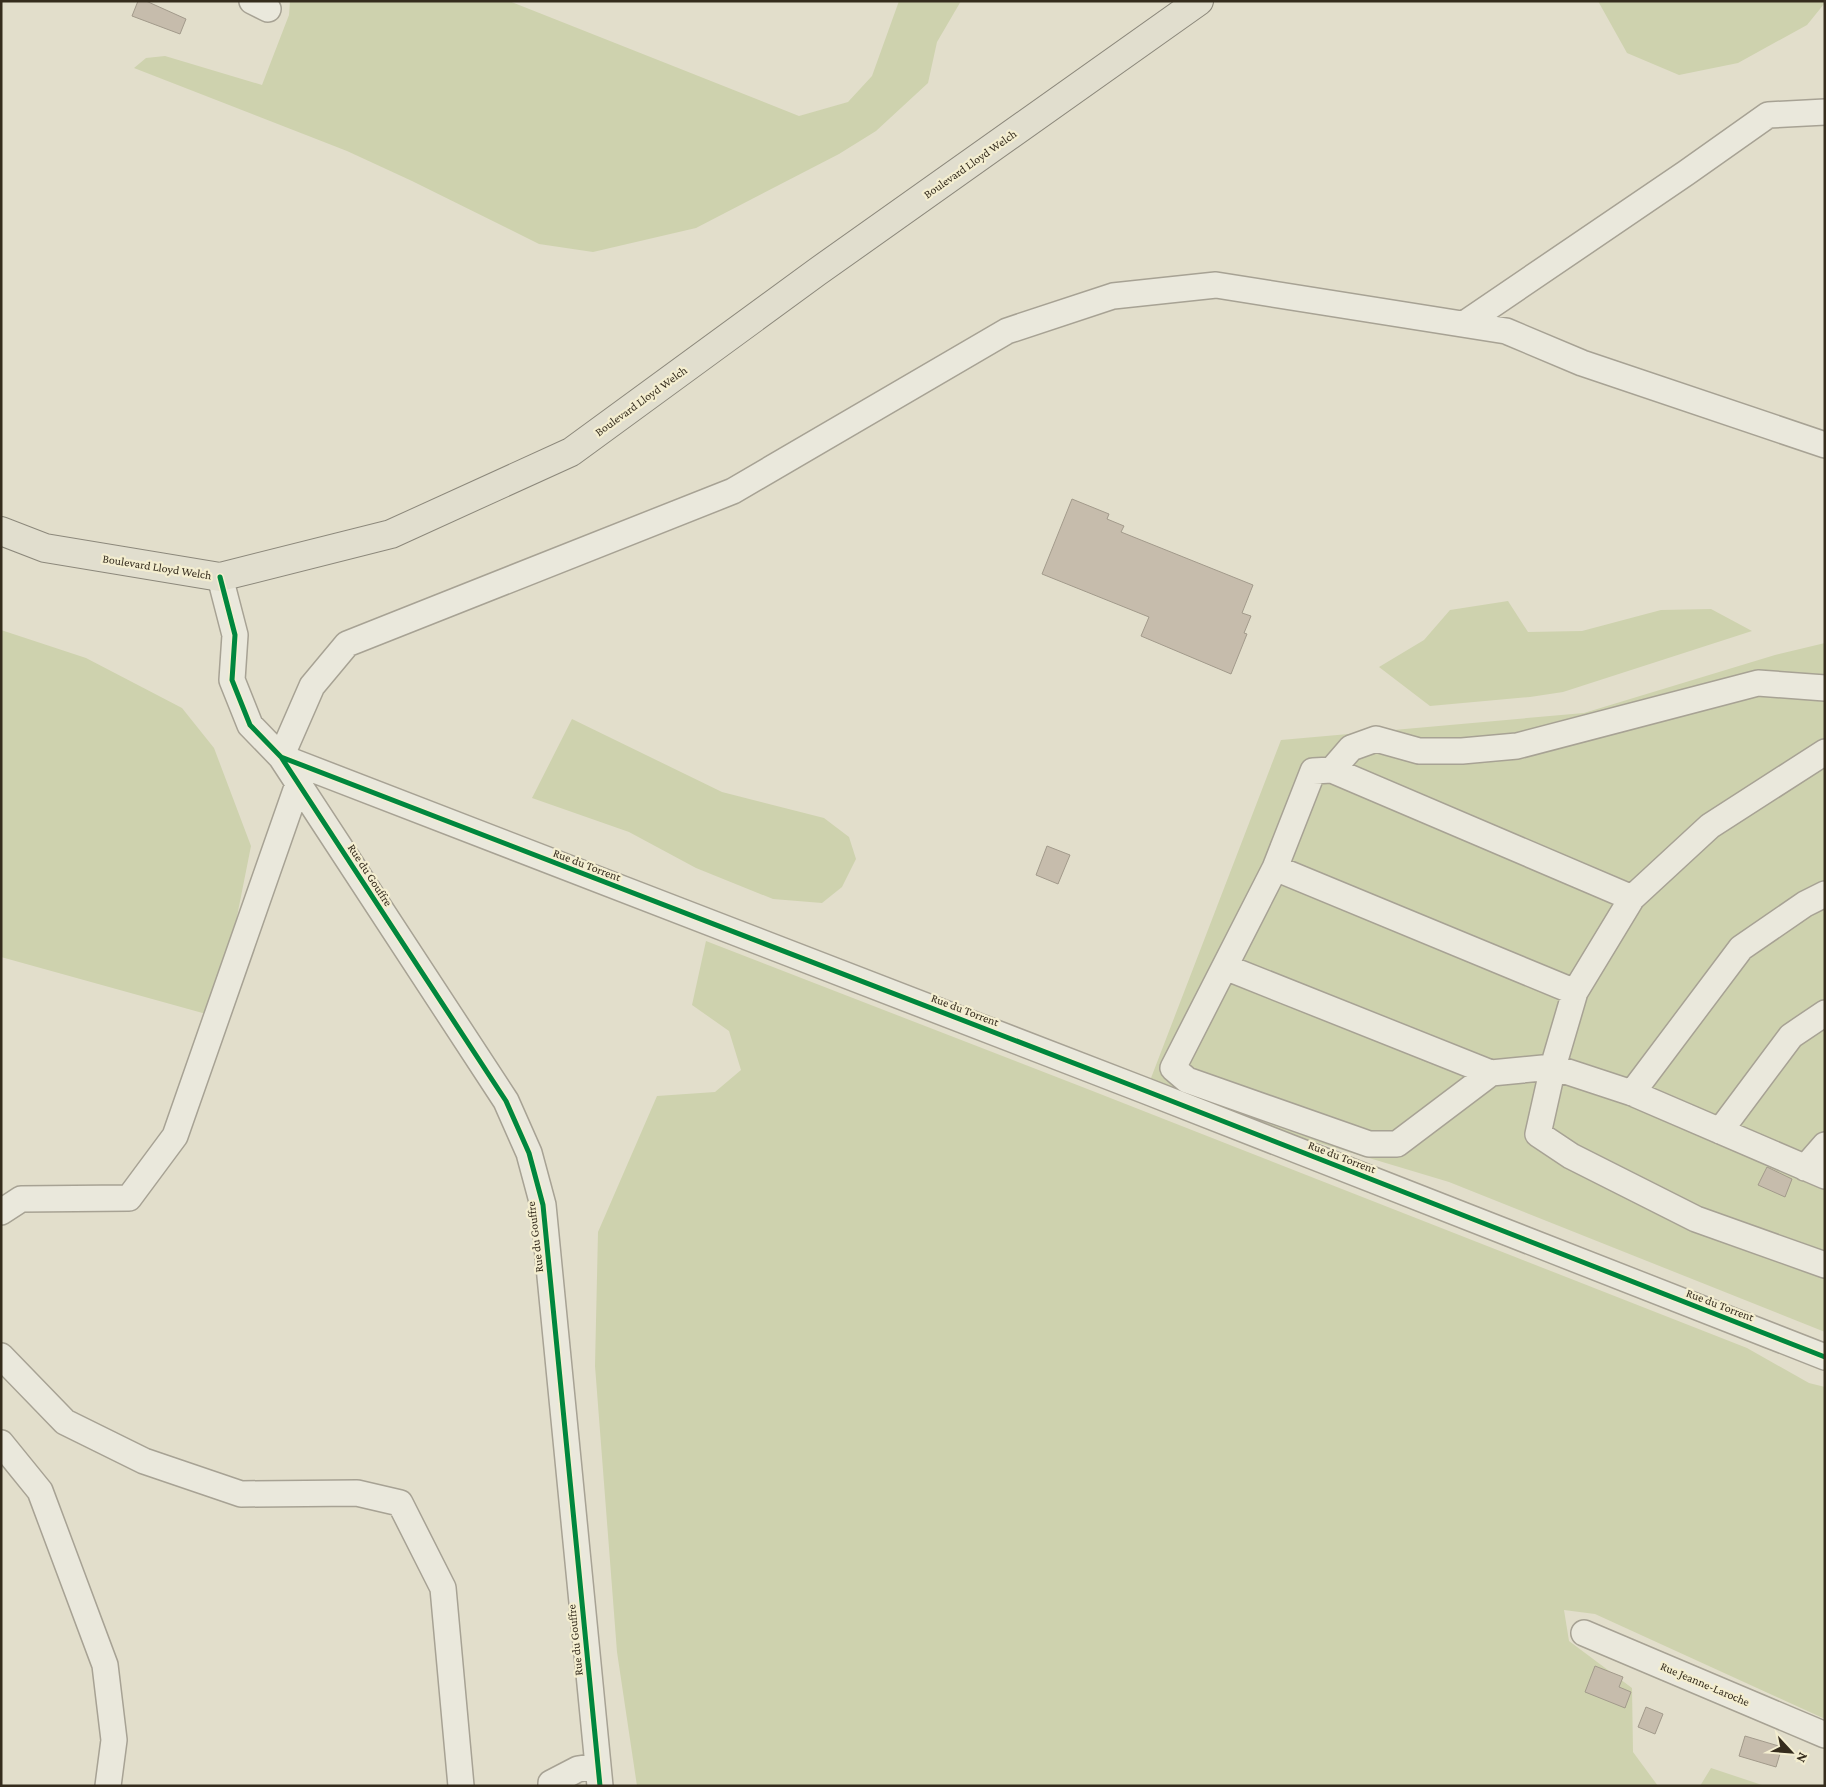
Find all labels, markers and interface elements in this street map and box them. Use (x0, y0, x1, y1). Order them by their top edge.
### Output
street label: Boulevard Lloyd Welch (921, 126, 1020, 201)
street label: Boulevard Lloyd Welch (592, 363, 690, 439)
street label: Boulevard Lloyd Welch (101, 551, 213, 583)
street label: Rue du Gouffre (345, 841, 395, 909)
street label: Rue du Torrent (551, 846, 624, 885)
street label: Rue du Torrent (929, 991, 1002, 1030)
street label: Rue du Torrent (1306, 1138, 1379, 1177)
street label: Rue du Gouffre (524, 1201, 546, 1273)
street label: Rue du Torrent (1684, 1286, 1757, 1325)
street label: Rue du Gouffre (564, 1604, 586, 1676)
street label: Rue Jeanne-Laroche (1658, 1659, 1752, 1709)
north arrow (1766, 1727, 1816, 1777)
text: N (1793, 1750, 1812, 1766)

